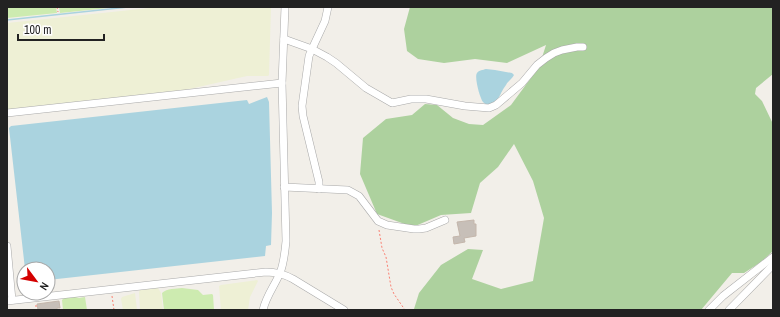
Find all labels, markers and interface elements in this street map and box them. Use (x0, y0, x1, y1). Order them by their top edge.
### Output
scale bar (18, 16, 104, 42)
text: 100 m (24, 22, 51, 38)
north arrow (16, 261, 56, 301)
text: N (37, 280, 52, 293)

